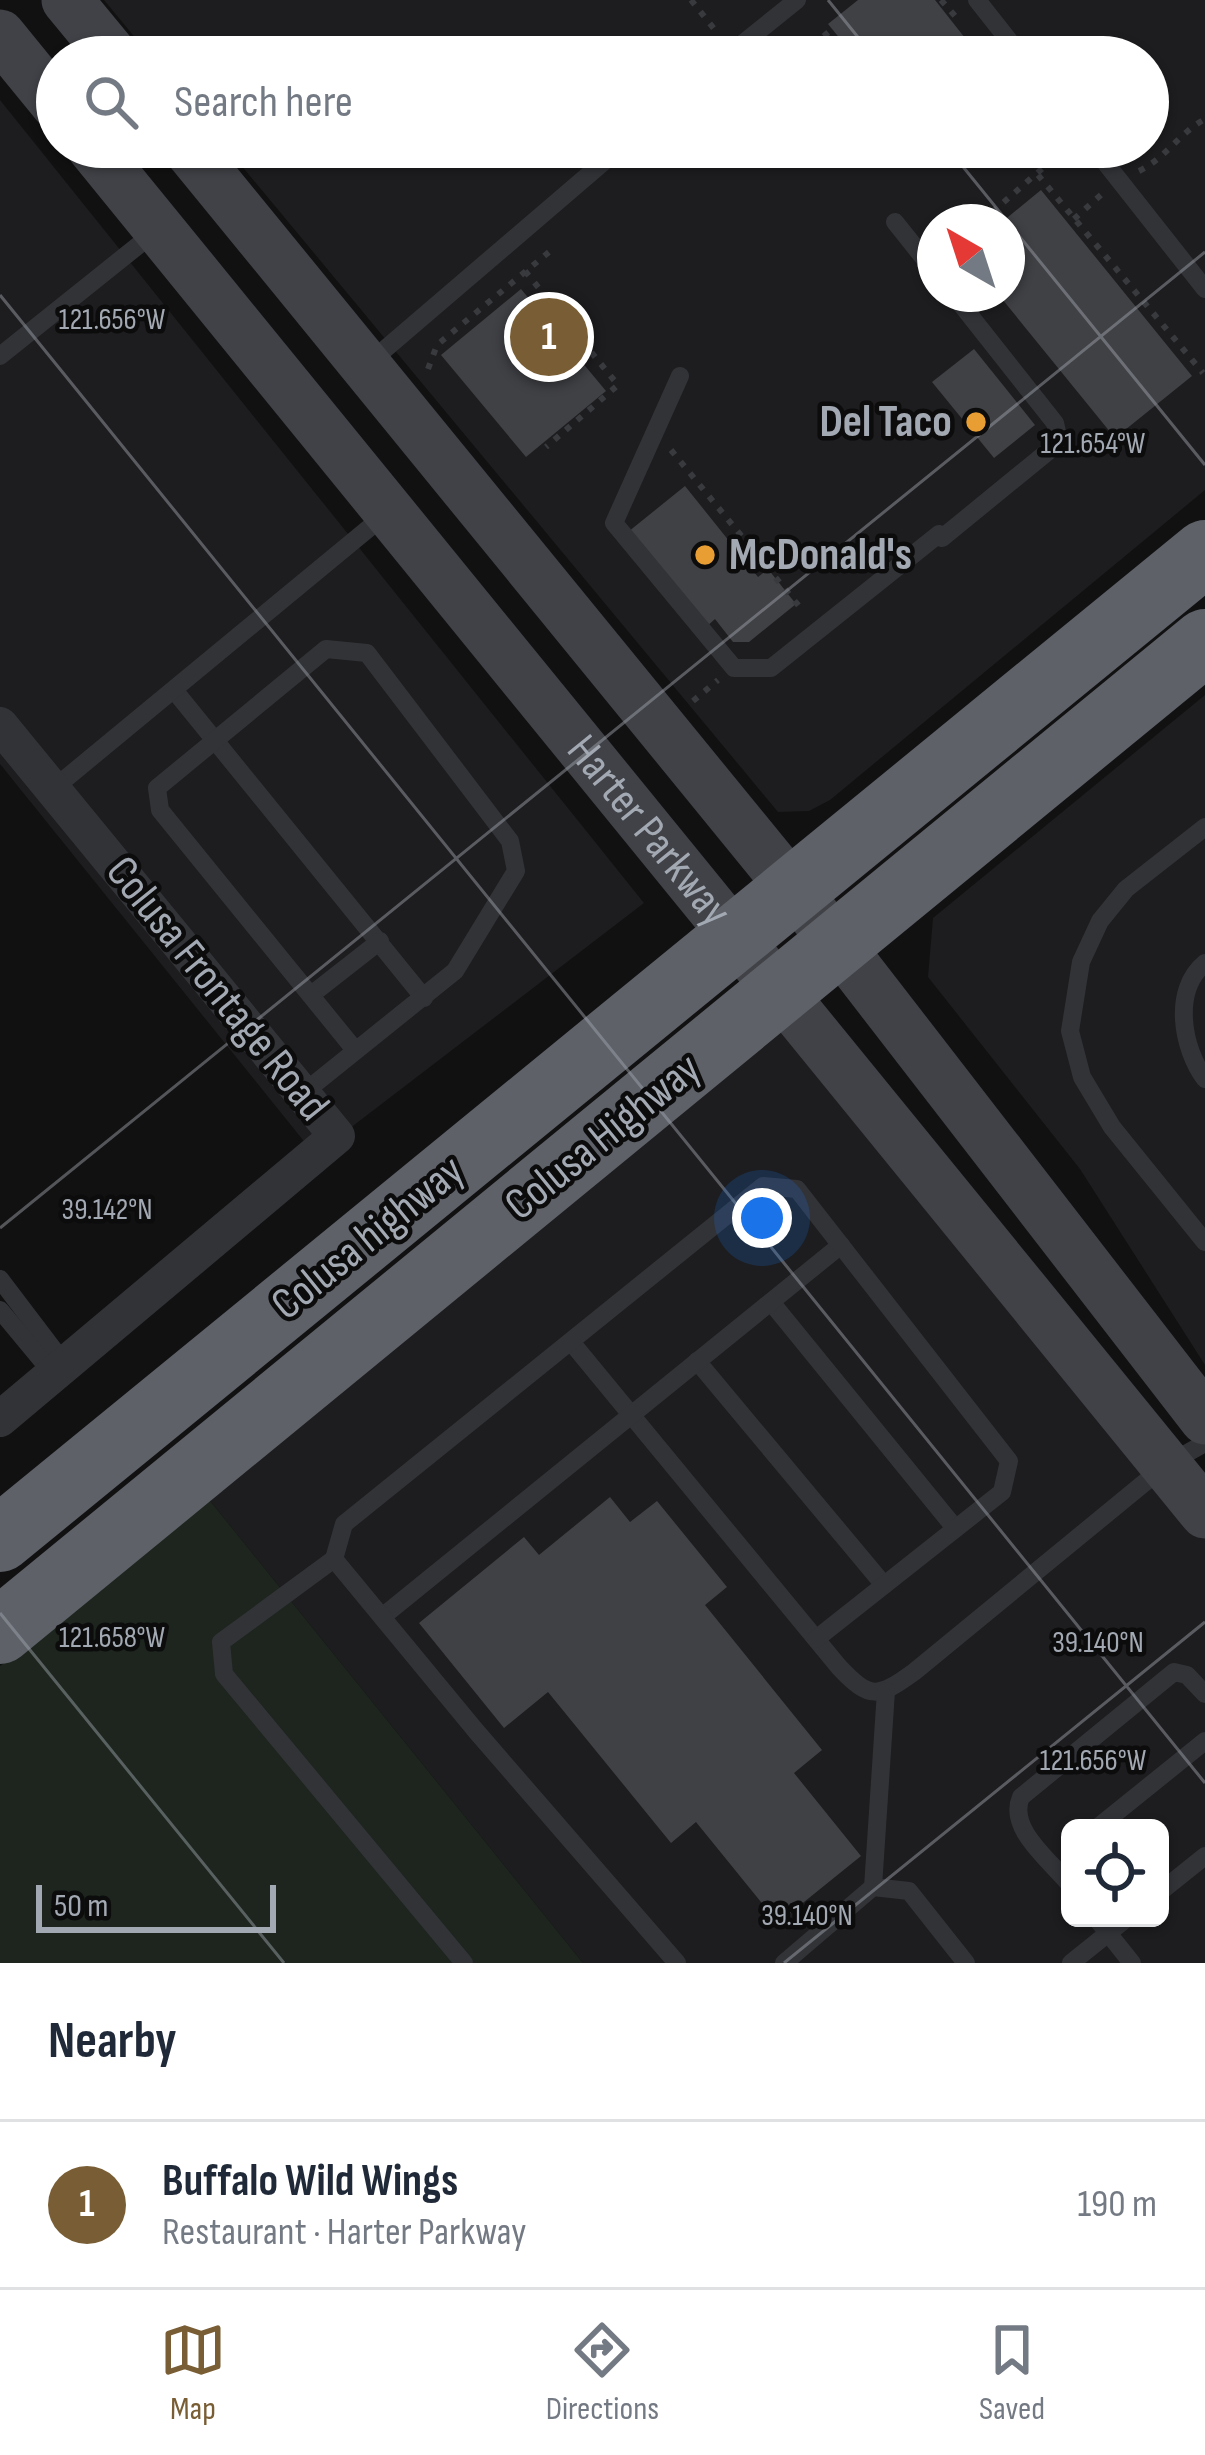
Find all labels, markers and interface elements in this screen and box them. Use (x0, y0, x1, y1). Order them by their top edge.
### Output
search box (36, 36, 1169, 168)
icon: search (78, 69, 144, 135)
text: Search here (174, 75, 353, 130)
north arrow (917, 204, 1025, 312)
pin: 1 (510, 292, 588, 382)
text: 121.656°W (59, 302, 166, 338)
place label: Del Taco (820, 395, 952, 450)
marker: Del Taco (963, 409, 989, 435)
text: 121.654°W (1041, 426, 1146, 462)
place label: McDonald's (729, 528, 912, 583)
marker: McDonald's (692, 542, 718, 568)
street label: Harter Parkway (555, 724, 743, 937)
street label: Colusa Frontage Road (94, 846, 340, 1132)
street label: Colusa Highway (494, 1042, 712, 1232)
street label: Colusa highway (261, 1144, 475, 1332)
your location (732, 1188, 792, 1248)
text: 39.142°N (62, 1192, 152, 1228)
text: 121.658°W (59, 1620, 165, 1656)
text: 39.140°N (1052, 1625, 1144, 1661)
text: 121.656°W (1040, 1743, 1147, 1779)
map controls (1061, 1819, 1169, 1927)
button: locate (1061, 1819, 1169, 1927)
scale bar (36, 1879, 276, 1932)
text: 50 m (54, 1886, 108, 1926)
text: 39.140°N (761, 1898, 853, 1934)
text: Nearby (48, 2011, 177, 2072)
text: Buffalo Wild Wings (162, 2154, 458, 2209)
text: 1 (79, 2181, 95, 2228)
text: 190 m (1077, 2181, 1157, 2228)
text: Restaurant · Harter Parkway (162, 2209, 526, 2256)
tab: Map (160, 2317, 226, 2429)
tab: Directions (546, 2317, 659, 2429)
tab: Saved (979, 2317, 1045, 2429)

